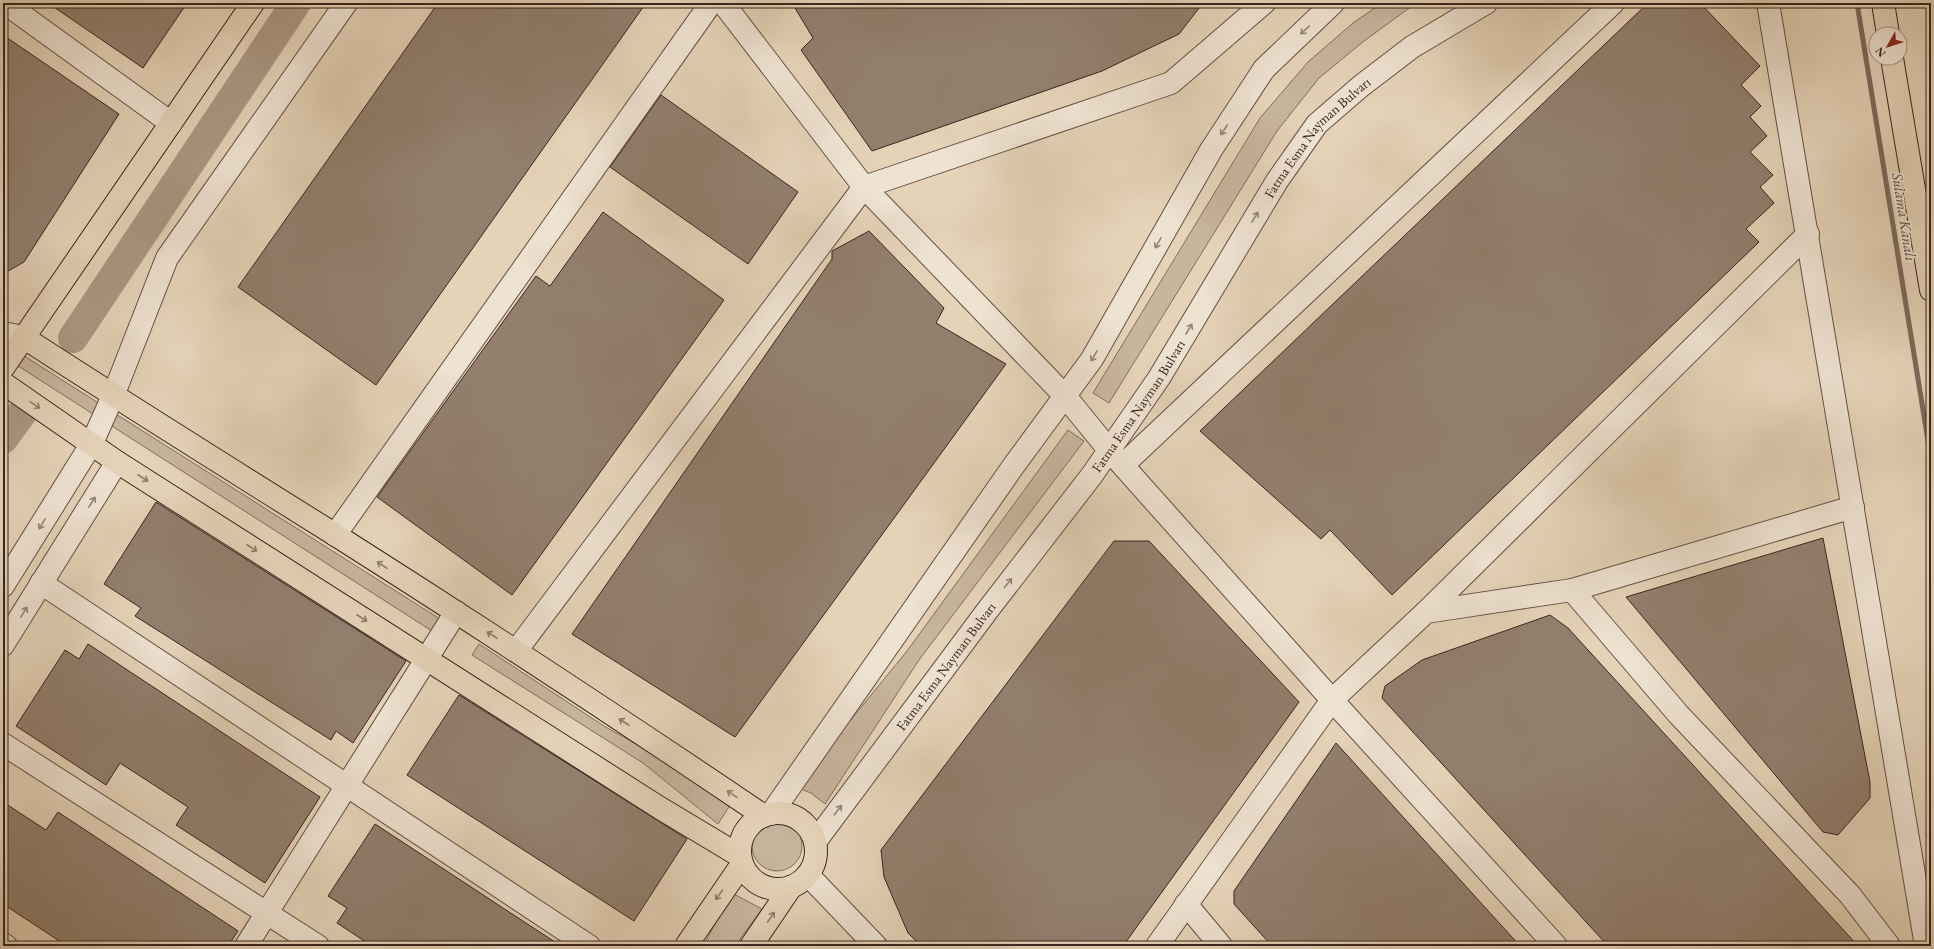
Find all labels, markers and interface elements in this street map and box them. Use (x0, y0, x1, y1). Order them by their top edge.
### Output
one-way arrow (1300, 25, 1310, 34)
north arrow (1868, 26, 1908, 66)
text: N (1872, 44, 1888, 60)
street label: Fatma Esma Nayman Bulvarı (1260, 73, 1375, 201)
one-way arrow (1219, 124, 1227, 136)
water label: Sulama Kanalı (1888, 170, 1921, 262)
one-way arrow (1252, 211, 1260, 223)
one-way arrow (1154, 237, 1162, 249)
one-way arrow (1185, 323, 1193, 335)
street label: Fatma Esma Nayman Bulvarı (1088, 336, 1189, 476)
one-way arrow (1090, 350, 1098, 362)
one-way arrow (30, 401, 41, 409)
one-way arrow (137, 474, 148, 482)
one-way arrow (88, 496, 97, 507)
one-way arrow (38, 518, 46, 529)
one-way arrow (246, 544, 257, 552)
one-way arrow (377, 561, 388, 569)
one-way arrow (1004, 578, 1013, 589)
street label: Fatma Esma Nayman Bulvarı (892, 598, 1000, 734)
one-way arrow (20, 606, 28, 618)
one-way arrow (356, 614, 367, 622)
one-way arrow (486, 631, 497, 640)
one-way arrow (618, 718, 629, 726)
one-way arrow (727, 790, 738, 798)
one-way arrow (834, 805, 842, 816)
one-way arrow (715, 890, 723, 901)
one-way arrow (767, 911, 775, 922)

